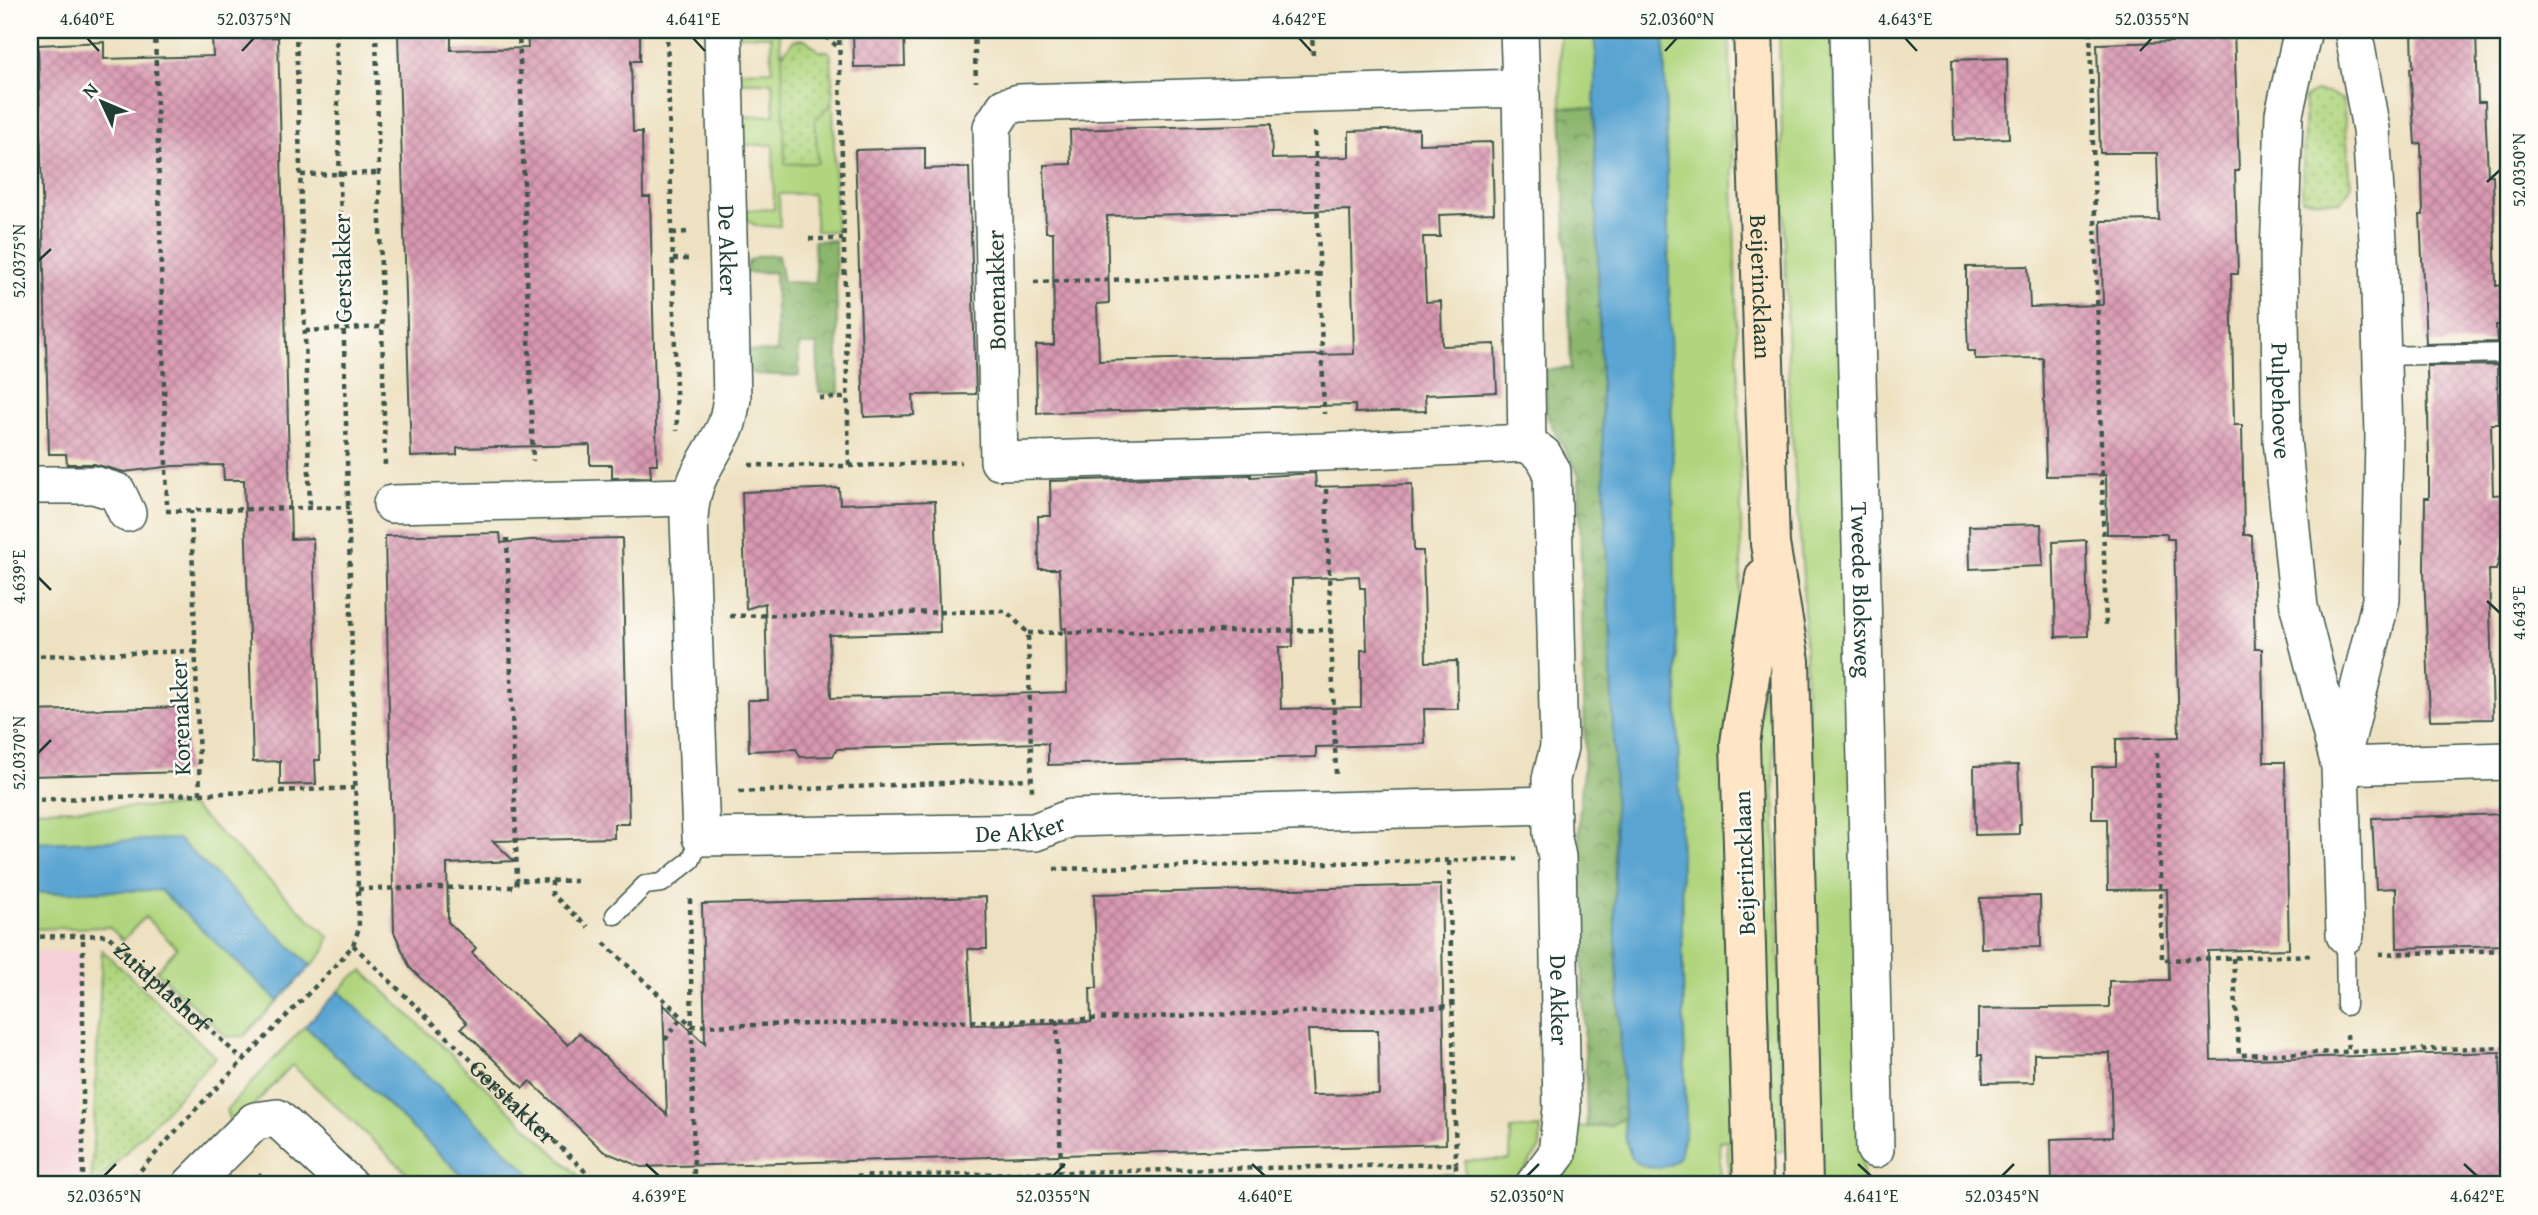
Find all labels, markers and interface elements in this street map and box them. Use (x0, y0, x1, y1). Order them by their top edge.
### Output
text: 4.640°E (60, 5, 114, 32)
text: 52.0375°N (217, 5, 292, 32)
text: 4.641°E (666, 5, 720, 32)
text: 4.642°E (1272, 5, 1326, 32)
text: 52.0360°N (1640, 5, 1715, 32)
text: 4.643°E (1878, 5, 1932, 32)
text: 52.0355°N (2115, 5, 2190, 32)
north arrow (66, 66, 136, 136)
text: N (75, 76, 104, 104)
text: 52.0350°N (2505, 132, 2532, 207)
street label: De Akker (710, 204, 747, 296)
street label: Gerstakker (324, 213, 360, 323)
street label: Beijerincklaan (1742, 214, 1781, 360)
text: 52.0375°N (5, 223, 32, 298)
street label: Bonenakker (977, 229, 1015, 351)
street label: Pulpehoeve (2263, 342, 2301, 461)
street label: Tweede Bloksweg (1842, 501, 1882, 678)
text: 4.639°E (5, 550, 32, 604)
text: 4.643°E (2505, 586, 2532, 640)
street label: Korenakker (160, 658, 200, 776)
text: 52.0370°N (5, 715, 32, 790)
street label: Beijerincklaan (1724, 790, 1764, 936)
street label: De Akker (975, 804, 1070, 850)
street label: Zuidplashof (106, 932, 220, 1041)
street label: De Akker (1541, 954, 1578, 1046)
street label: Gerstakker (462, 1051, 565, 1152)
text: 52.0365°N (67, 1182, 142, 1209)
text: 4.639°E (632, 1182, 686, 1209)
text: 52.0355°N (1016, 1182, 1091, 1209)
text: 4.640°E (1238, 1182, 1292, 1209)
text: 52.0350°N (1490, 1182, 1565, 1209)
text: 4.641°E (1844, 1182, 1898, 1209)
text: 52.0345°N (1965, 1182, 2040, 1209)
text: 4.642°E (2450, 1182, 2504, 1209)

